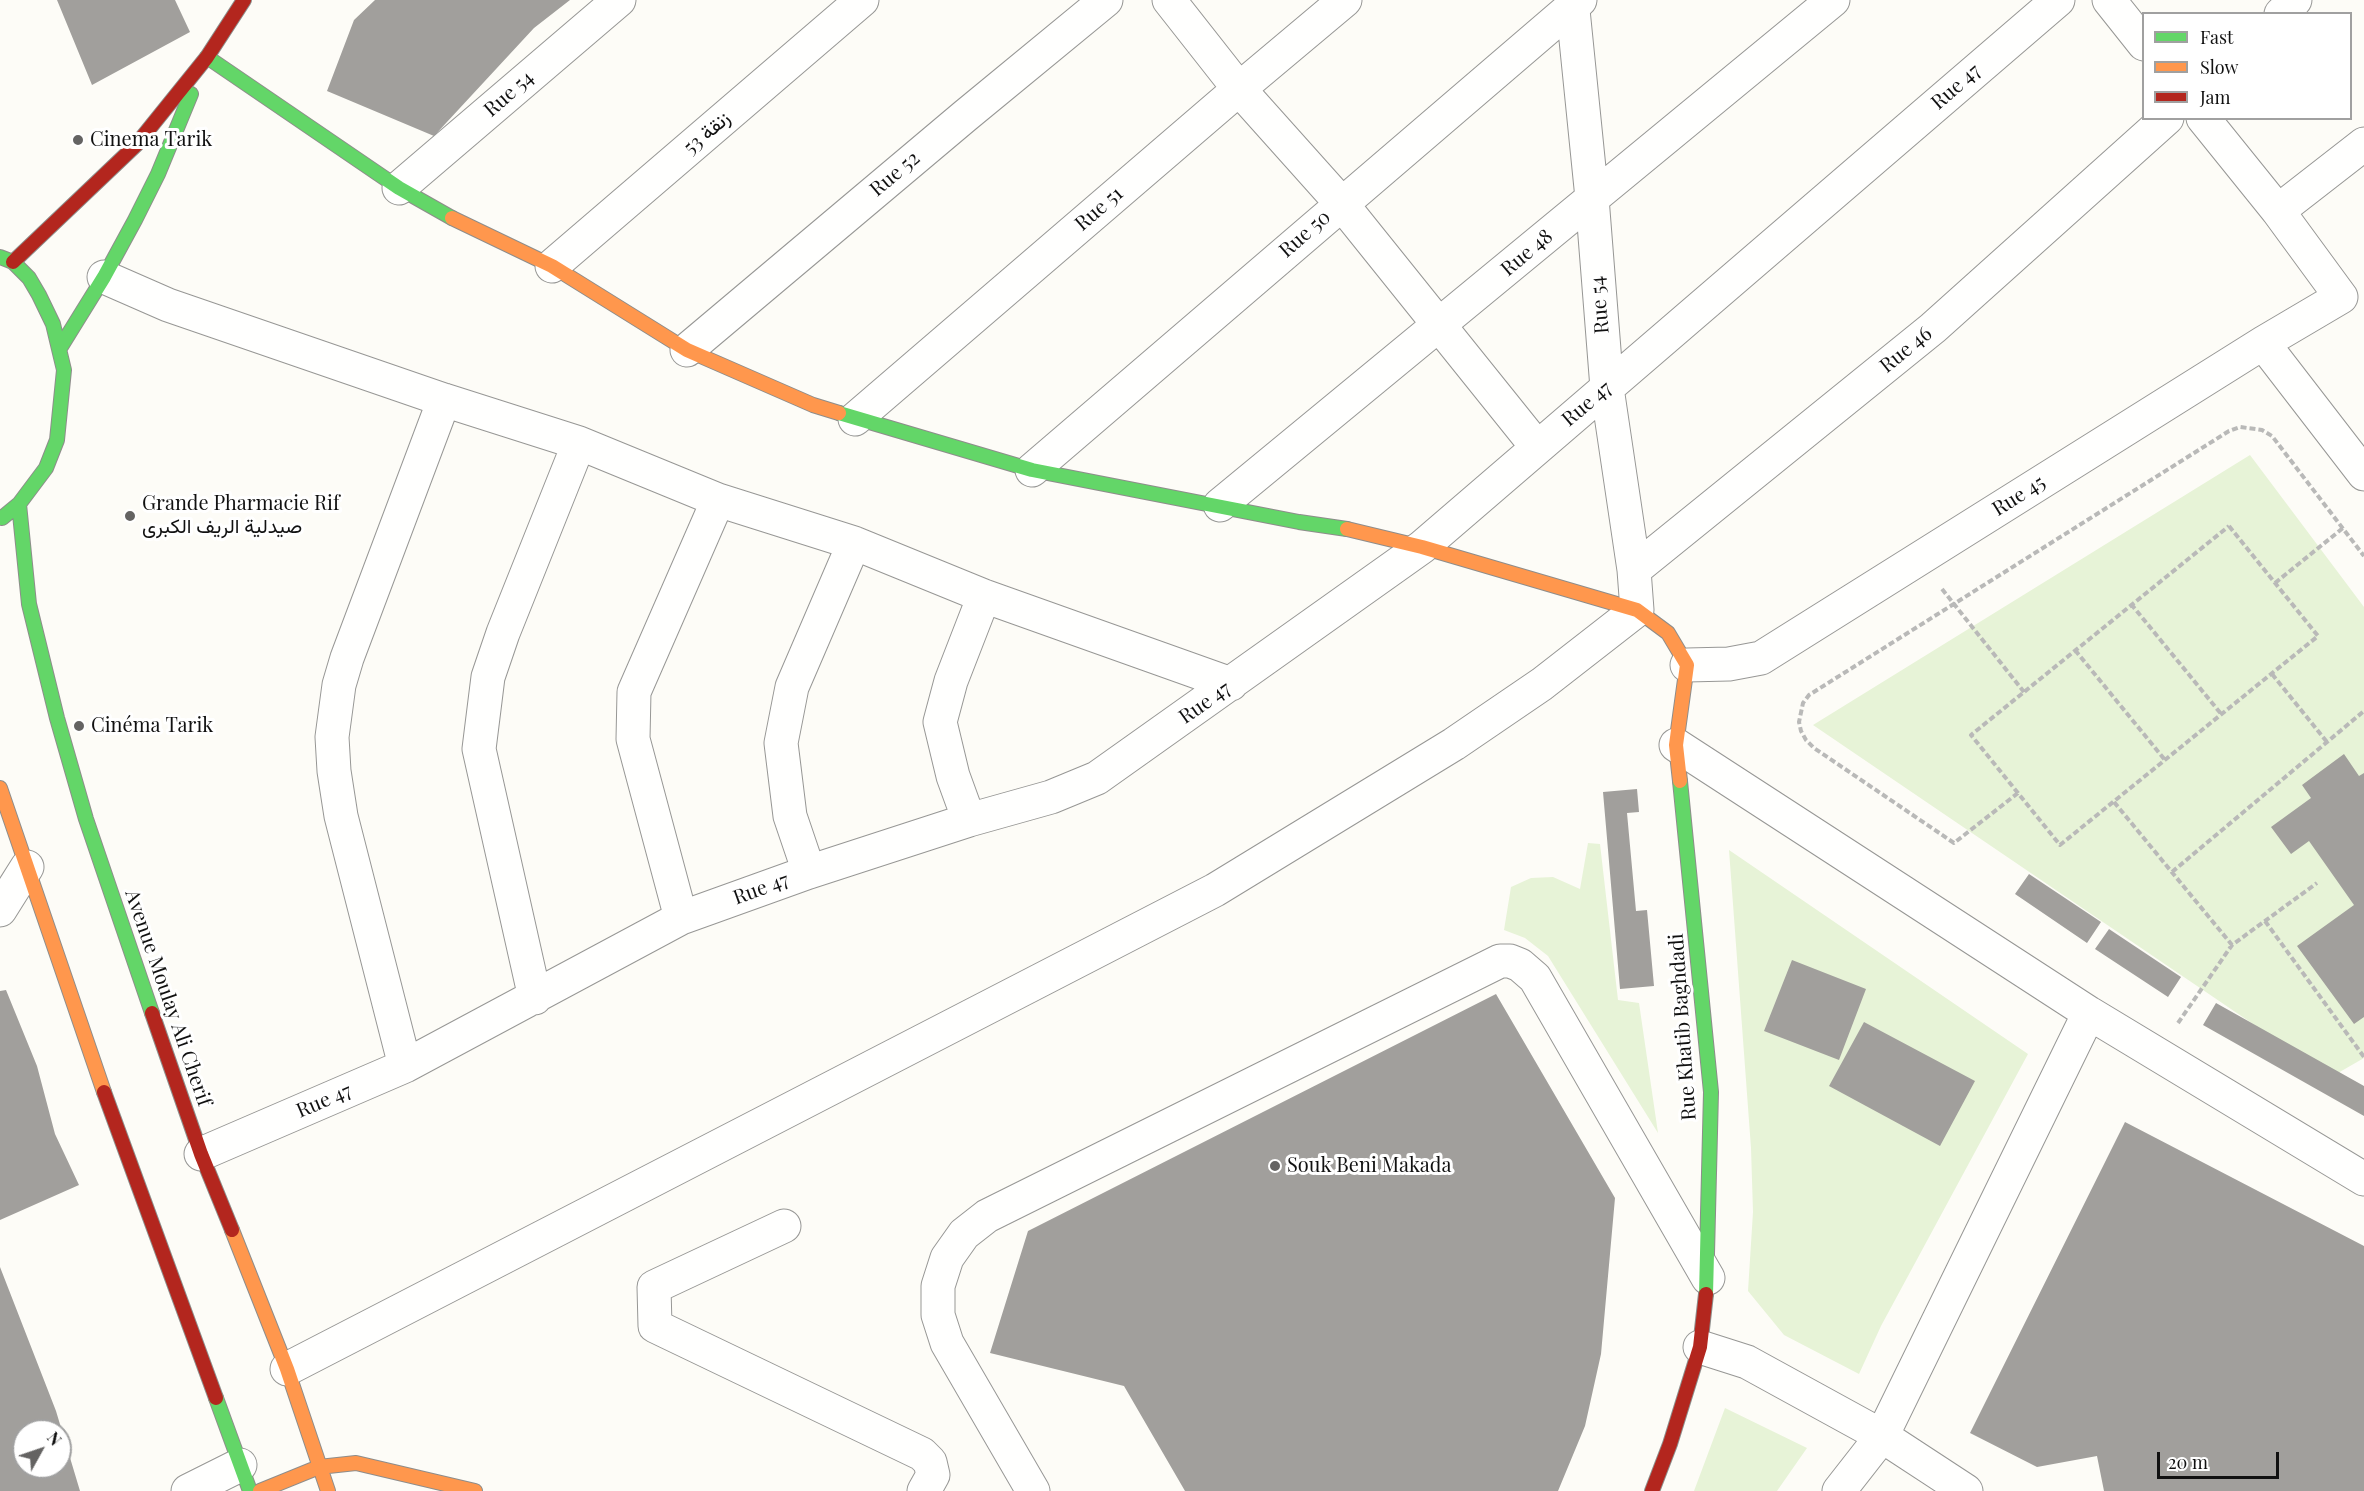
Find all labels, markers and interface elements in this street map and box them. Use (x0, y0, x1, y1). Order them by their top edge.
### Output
legend (2142, 12, 2352, 120)
text: Fast (2200, 25, 2233, 49)
text: Slow (2200, 55, 2238, 79)
street label: Rue 47 (1926, 59, 1986, 115)
street label: Rue 54 (479, 66, 539, 122)
text: Jam (2200, 85, 2230, 109)
street label: زنقة 53 (679, 106, 735, 160)
place label: Cinema Tarik (90, 128, 212, 152)
marker: Cinema Tarik (71, 133, 85, 147)
street label: Rue 52 (865, 146, 925, 202)
street label: Rue 51 (1070, 182, 1128, 236)
street label: Rue 50 (1274, 205, 1336, 263)
street label: Rue 48 (1496, 225, 1558, 281)
street label: Rue 54 (1586, 275, 1614, 335)
street label: Rue 46 (1875, 322, 1937, 378)
street label: Rue 47 (1557, 376, 1617, 432)
street label: Rue 45 (1988, 470, 2050, 522)
place label: Grande Pharmacie Rif صيدلية الريف الكبرى (142, 492, 340, 539)
marker: Grande Pharmacie Rif صيدلية الريف الكبرى (123, 509, 137, 523)
street label: Rue 47 (1175, 677, 1235, 729)
place label: Cinéma Tarik (91, 714, 213, 738)
marker: Cinéma Tarik (72, 719, 86, 733)
street label: Rue 47 (730, 868, 792, 910)
street label: Avenue Moulay Ali Cherif (120, 887, 216, 1109)
street label: Rue Khatib Baghdadi (1664, 933, 1702, 1121)
street label: Rue 47 (293, 1079, 355, 1123)
place label: Souk Beni Makada (1287, 1154, 1451, 1178)
marker: Souk Beni Makada (1268, 1159, 1282, 1173)
north arrow (12, 1419, 72, 1479)
text: N (43, 1427, 66, 1450)
scale bar (2160, 1440, 2282, 1478)
text: 20 m (2168, 1450, 2208, 1474)

